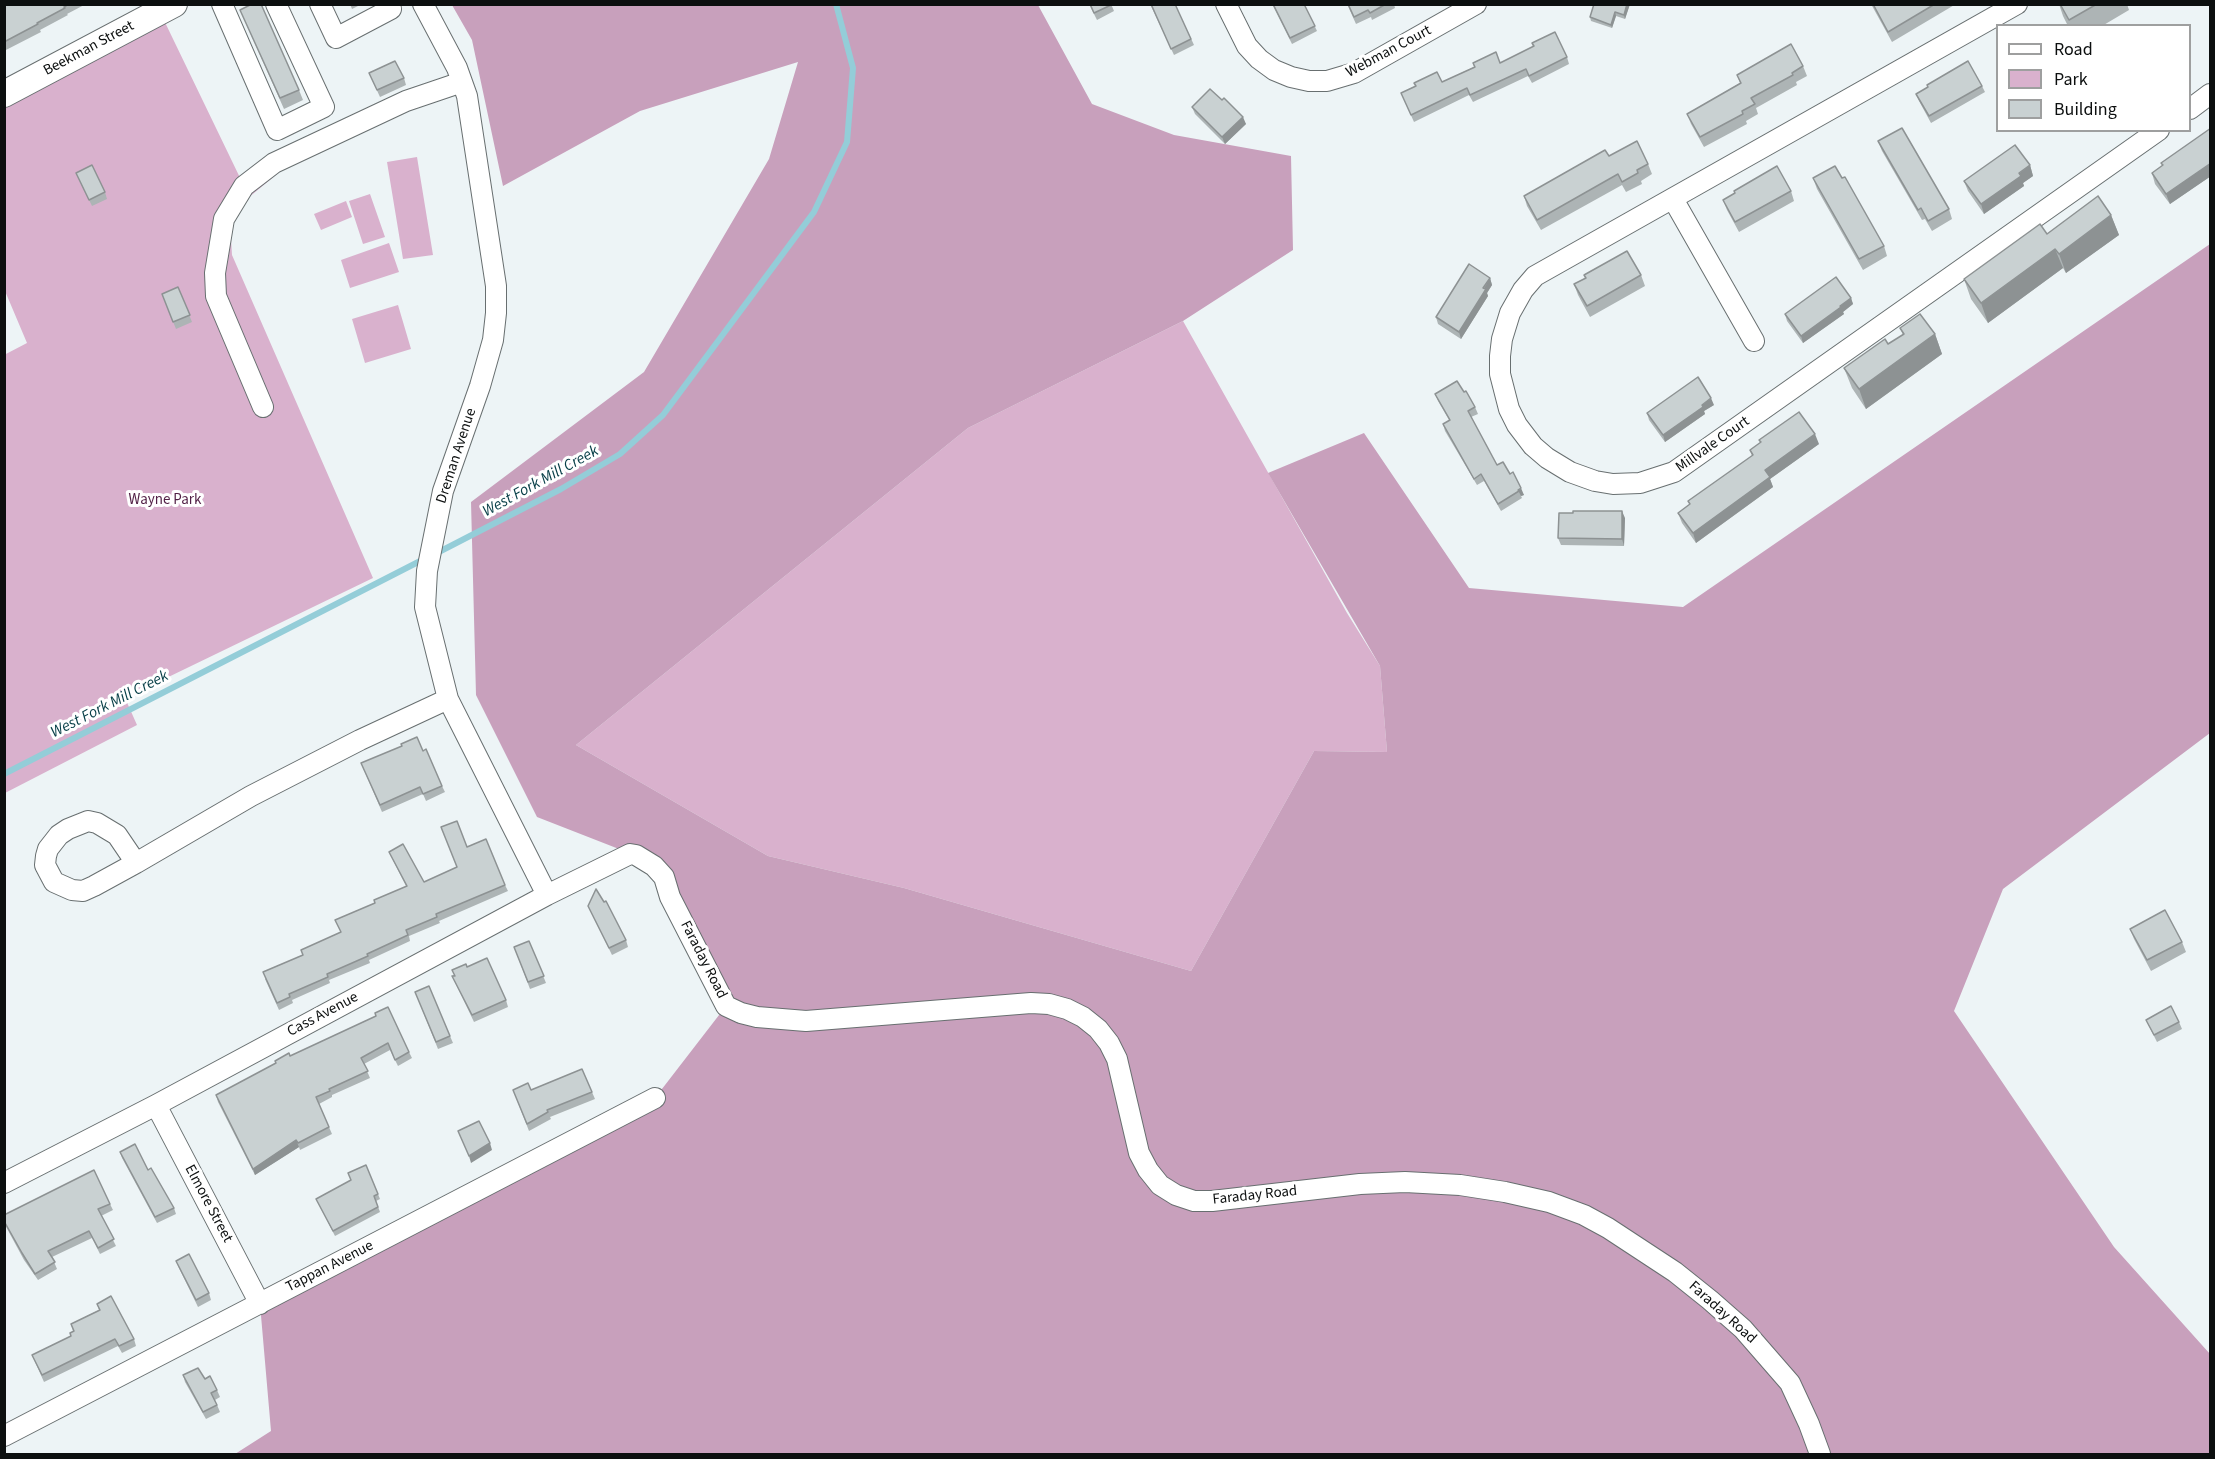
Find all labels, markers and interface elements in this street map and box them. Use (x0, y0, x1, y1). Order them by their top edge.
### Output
street label: Beekman Street (41, 18, 137, 80)
street label: Webman Court (1343, 22, 1435, 82)
legend (1996, 24, 2191, 132)
text: Road (2054, 37, 2093, 62)
text: Park (2054, 67, 2088, 92)
text: Building (2054, 97, 2117, 122)
street label: Dreman Avenue (433, 406, 481, 506)
street label: Millvale Court (1673, 413, 1753, 477)
water label: West Fork Mill Creek (480, 442, 602, 522)
park label: Wayne Park (129, 492, 201, 510)
water label: West Fork Mill Creek (48, 667, 172, 743)
street label: Faraday Road (676, 918, 730, 1002)
street label: Cass Avenue (284, 989, 362, 1041)
street label: Elmore Street (180, 1162, 236, 1246)
street label: Faraday Road (1212, 1183, 1298, 1209)
street label: Tappan Avenue (283, 1237, 377, 1297)
street label: Faraday Road (1684, 1278, 1760, 1348)

